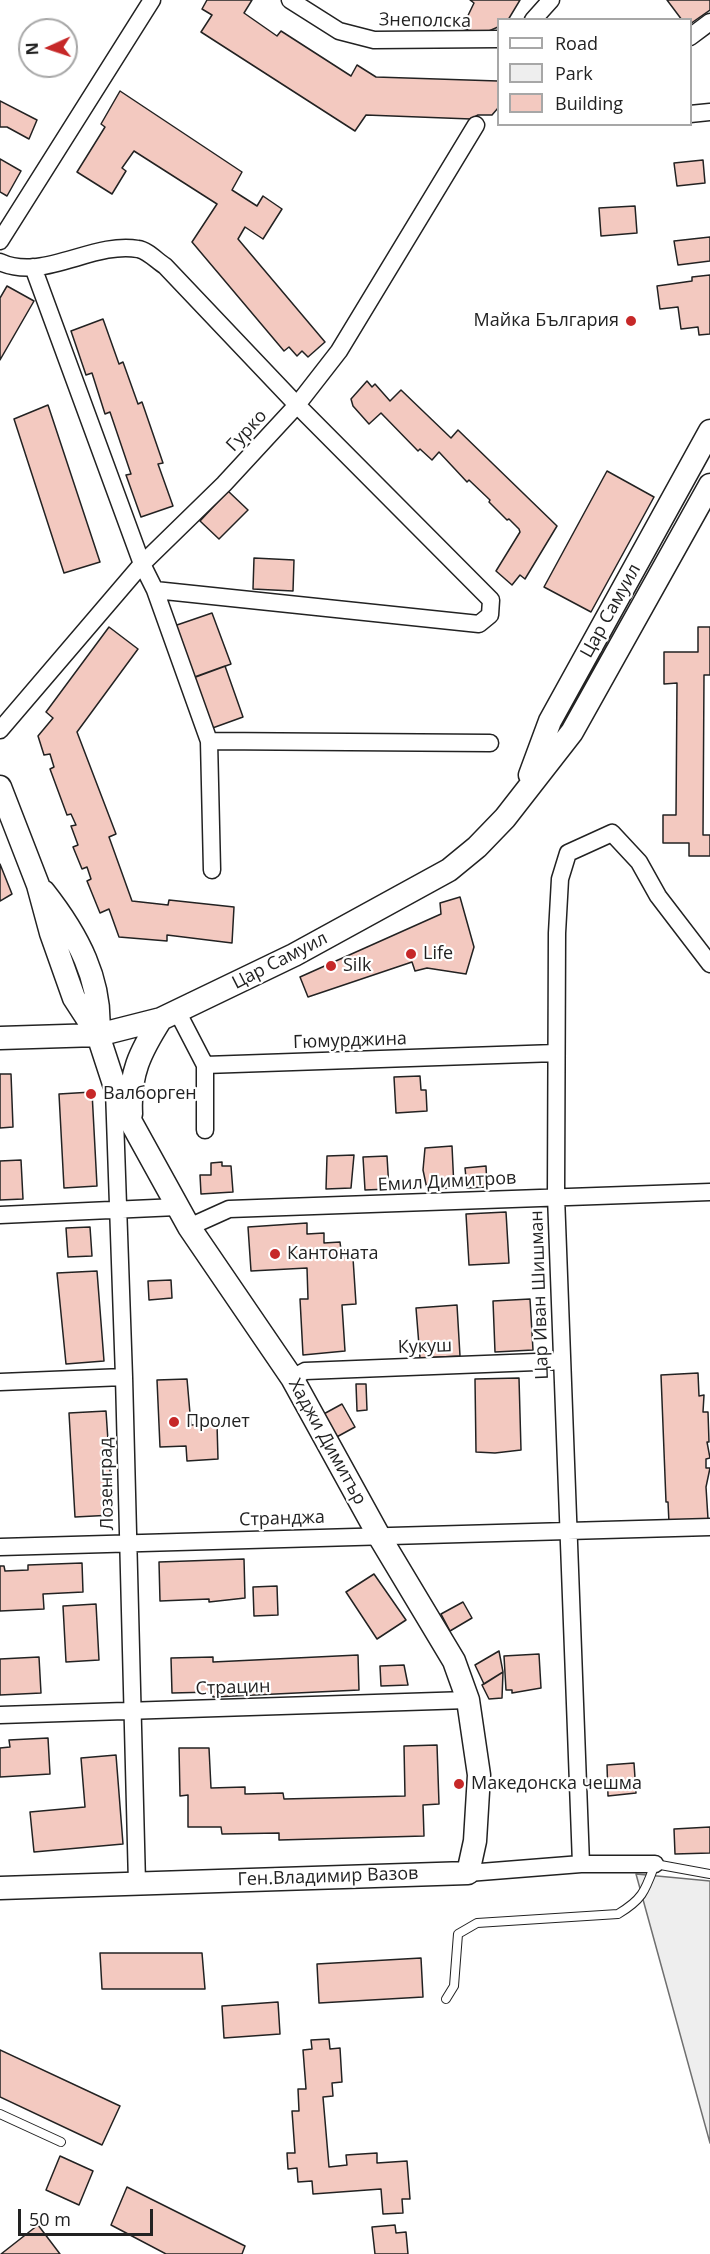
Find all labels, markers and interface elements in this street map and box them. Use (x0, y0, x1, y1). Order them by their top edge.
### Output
street label: Знеполска (379, 9, 471, 33)
north arrow (18, 18, 78, 78)
legend (497, 18, 692, 126)
text: Road (555, 31, 598, 55)
text: N (21, 42, 43, 56)
text: Park (555, 61, 593, 85)
text: Building (555, 91, 623, 115)
place label: Майка България (474, 310, 619, 332)
marker: Майка България (624, 314, 638, 328)
street label: Гурко (222, 406, 272, 456)
street label: Цар Самуил (576, 560, 646, 662)
street label: Цар Самуил (229, 928, 331, 994)
place label: Life (423, 943, 453, 965)
marker: Life (404, 947, 418, 961)
place label: Silk (343, 955, 371, 977)
marker: Silk (324, 959, 338, 973)
street label: Гюмурджина (293, 1028, 407, 1054)
place label: Валборген (103, 1083, 197, 1105)
marker: Валборген (84, 1087, 98, 1101)
street label: Емил Димитров (377, 1168, 517, 1196)
street label: Цар Иван Шишман (526, 1210, 554, 1380)
place label: Кантоната (287, 1243, 379, 1265)
marker: Кантоната (268, 1247, 282, 1261)
street label: Кукуш (397, 1335, 453, 1359)
street label: Хаджи Димитър (284, 1375, 370, 1509)
place label: Пролет (186, 1411, 250, 1433)
marker: Пролет (167, 1415, 181, 1429)
street label: Лозенград (95, 1437, 119, 1531)
street label: Странджа (239, 1507, 325, 1531)
street label: Страцин (195, 1676, 271, 1700)
place label: Македонска чешма (471, 1773, 642, 1795)
marker: Македонска чешма (452, 1777, 466, 1791)
street label: Ген.Владимир Вазов (237, 1863, 419, 1891)
scale bar (21, 2197, 156, 2235)
text: 50 m (29, 2207, 71, 2231)

